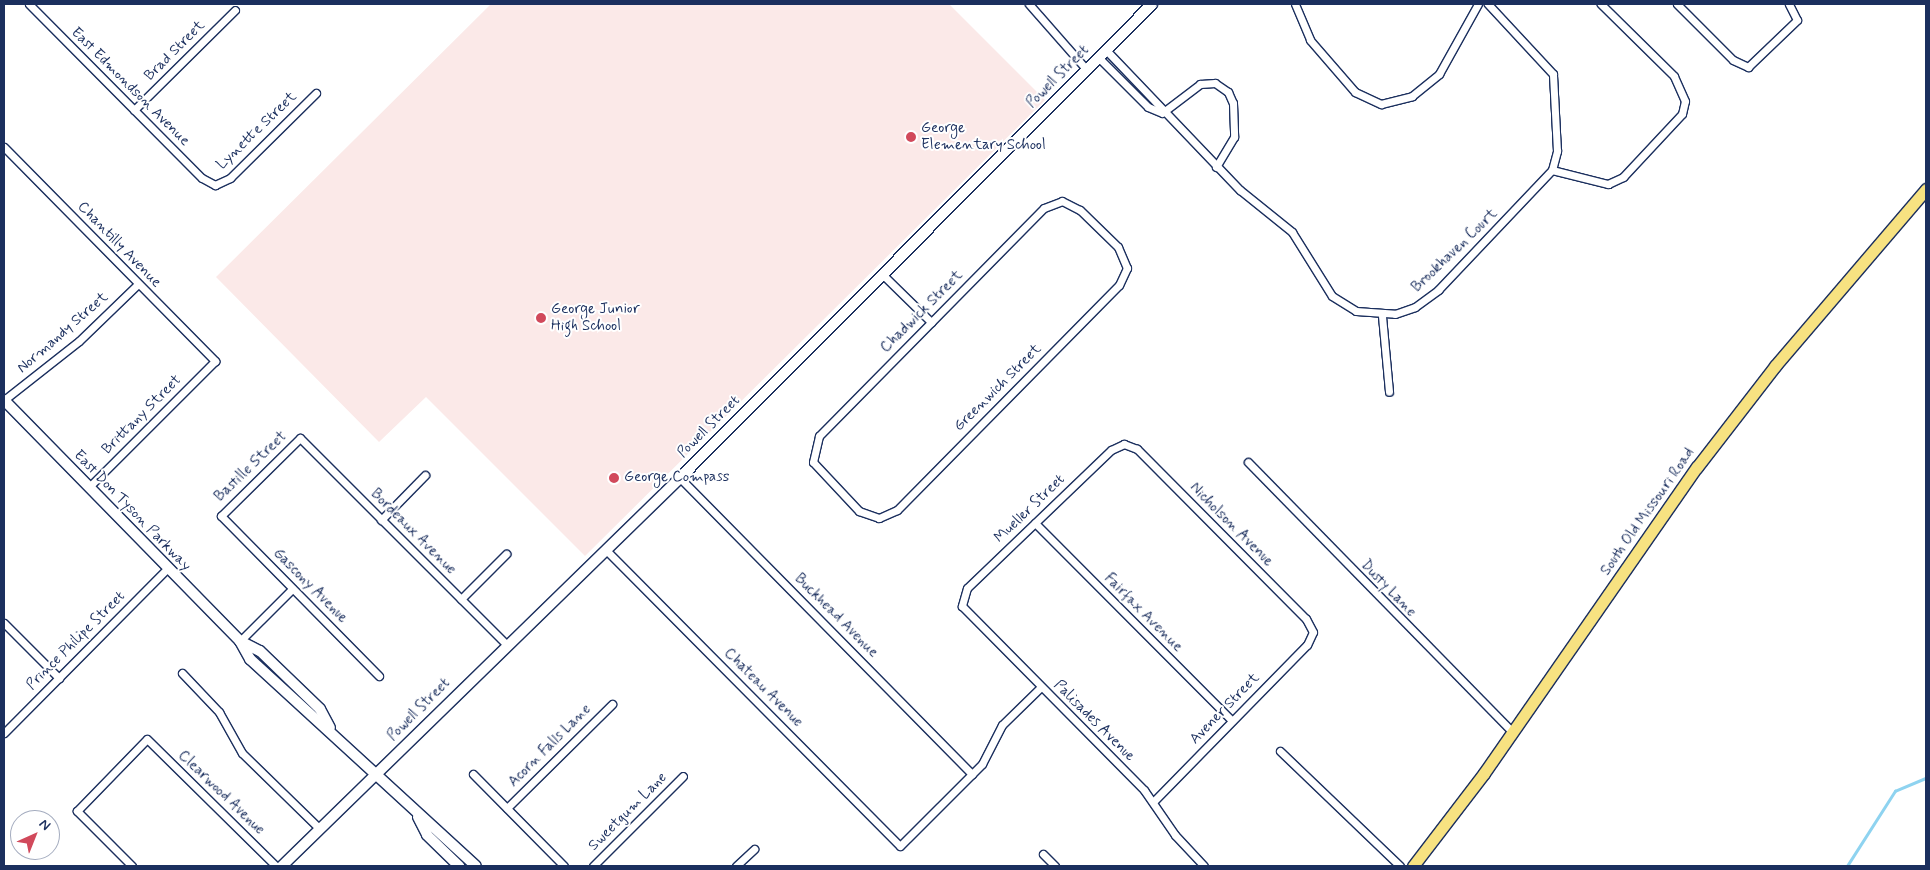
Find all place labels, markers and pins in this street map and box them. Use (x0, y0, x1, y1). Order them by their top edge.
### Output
place label: George Elementary School (921, 119, 1046, 154)
marker: George Elementary School (905, 131, 917, 143)
place label: George Junior High School (551, 300, 640, 335)
marker: George Junior High School (535, 312, 547, 324)
place label: George Compass (624, 469, 729, 487)
marker: George Compass (608, 472, 620, 484)

